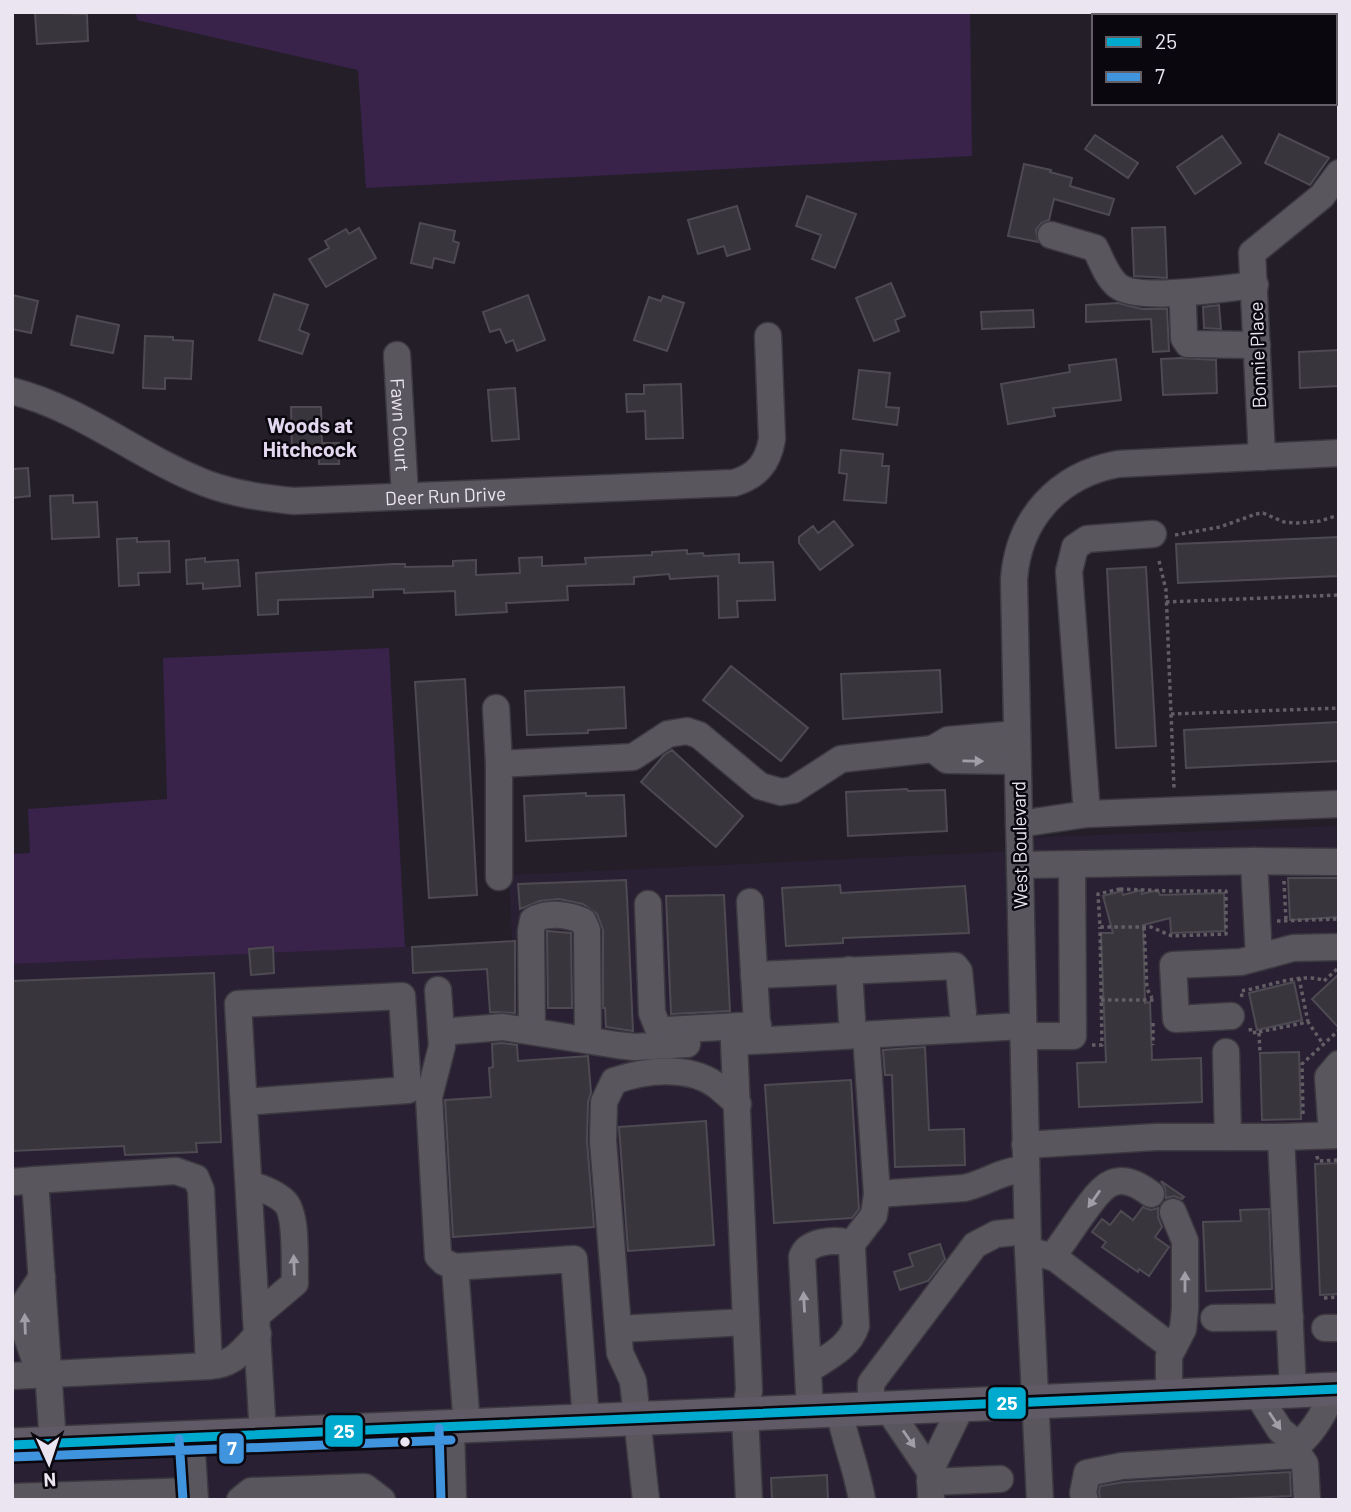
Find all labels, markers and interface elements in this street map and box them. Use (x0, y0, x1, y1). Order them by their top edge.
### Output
legend (1092, 14, 1337, 105)
text: 25 (1155, 28, 1177, 53)
text: 7 (1155, 63, 1165, 88)
street label: Bonnie Place (1244, 301, 1270, 409)
street label: Fawn Court (387, 377, 415, 472)
district label: Woods at Hitchcock (263, 412, 357, 461)
street label: Deer Run Drive (385, 481, 506, 509)
one-way arrow (962, 755, 984, 766)
street label: West Boulevard (1006, 781, 1032, 909)
one-way arrow (1087, 1190, 1101, 1208)
one-way arrow (288, 1254, 300, 1276)
one-way arrow (1179, 1271, 1191, 1293)
one-way arrow (799, 1291, 810, 1313)
one-way arrow (20, 1313, 31, 1335)
line badge: 25 (987, 1386, 1027, 1420)
text: 25 (997, 1391, 1017, 1414)
one-way arrow (1268, 1412, 1282, 1430)
line badge: 25 (324, 1414, 364, 1448)
text: 25 (334, 1419, 354, 1442)
north arrow (14, 1428, 84, 1498)
one-way arrow (902, 1430, 916, 1448)
line badge: 7 (218, 1432, 245, 1465)
unlabelled marker (398, 1435, 412, 1449)
text: 7 (227, 1436, 237, 1459)
text: N (43, 1469, 57, 1492)

